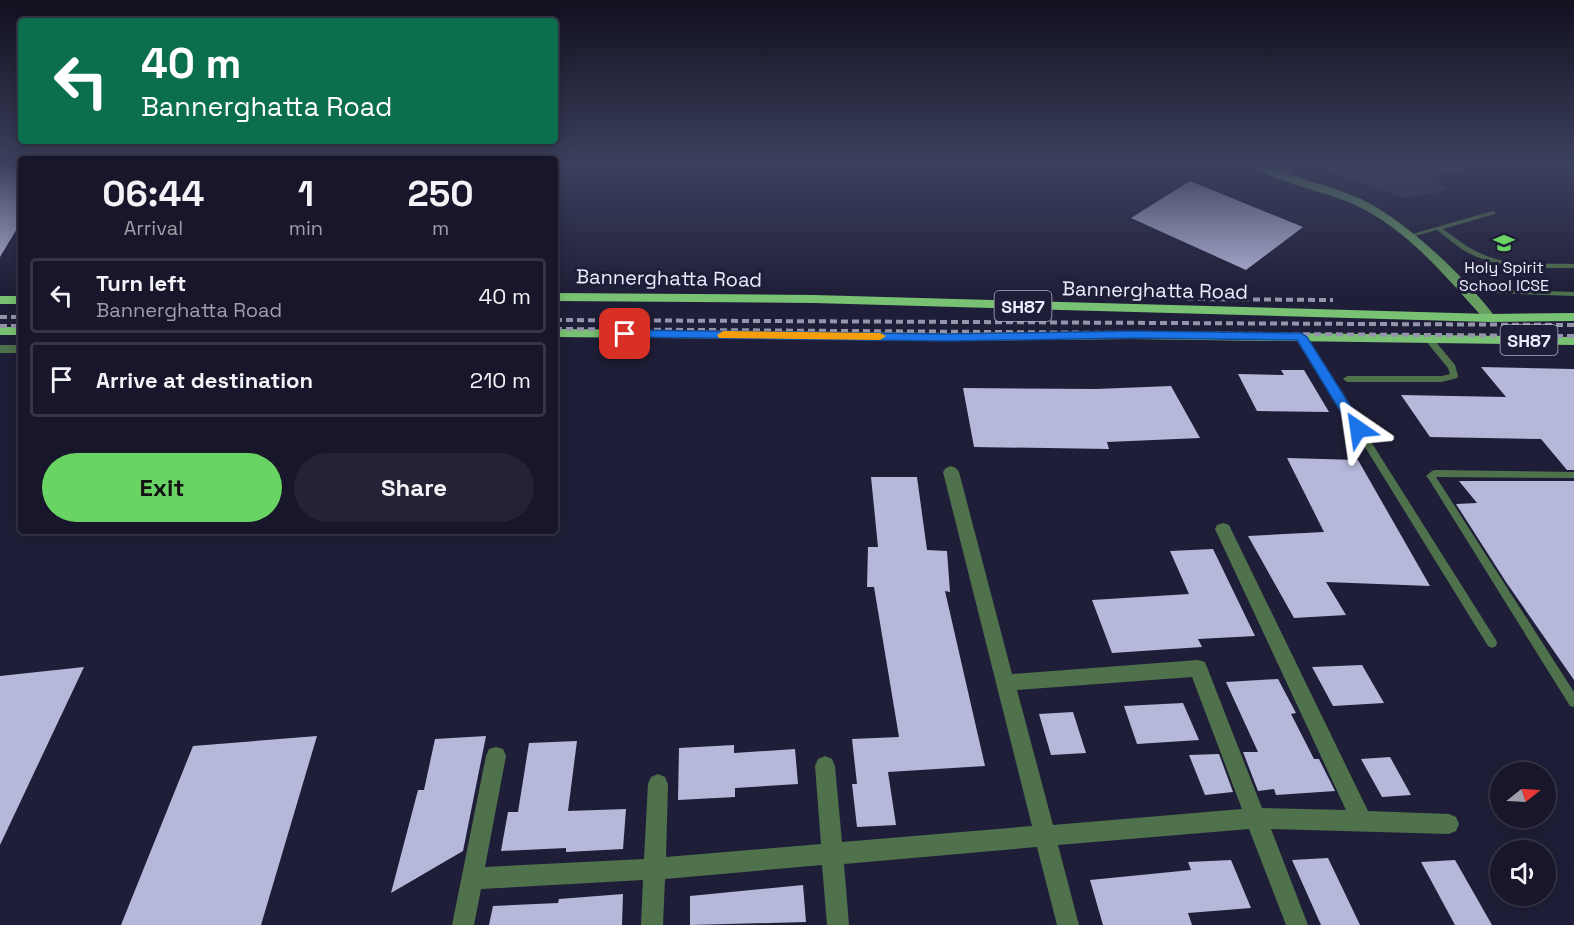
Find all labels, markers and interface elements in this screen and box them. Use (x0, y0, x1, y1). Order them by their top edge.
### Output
text: 40 m (141, 37, 241, 90)
icon: left (42, 42, 120, 120)
text: Bannerghatta Road (141, 89, 392, 124)
text: 06:44 (102, 171, 204, 217)
text: 1 (298, 171, 314, 217)
text: 250 (407, 171, 474, 217)
text: Arrival (124, 215, 183, 241)
text: min (289, 215, 323, 241)
text: m (432, 215, 449, 241)
school or university icon: Holy Spirit School ICSE (1492, 231, 1516, 255)
place label: Holy Spirit School ICSE (1459, 257, 1549, 296)
street label: Bannerghatta Road (576, 263, 762, 293)
text: Turn left (96, 269, 186, 297)
street label: Bannerghatta Road (1062, 275, 1248, 305)
icon: left (45, 279, 78, 312)
text: 40 m (479, 282, 531, 310)
road number: SH87 (994, 291, 1052, 321)
text: Bannerghatta Road (96, 297, 282, 323)
pin (599, 308, 650, 359)
icon: arrive (608, 317, 641, 350)
road number: SH87 (1500, 325, 1558, 355)
icon: arrive (45, 363, 78, 396)
text: Arrive at destination (96, 366, 313, 394)
text: 210 m (470, 366, 531, 394)
position arrow (1326, 397, 1390, 461)
button: Exit (42, 453, 282, 522)
button: Share (294, 453, 534, 522)
north arrow (1490, 762, 1556, 828)
map controls (1490, 762, 1556, 906)
button: sound (1490, 840, 1556, 906)

